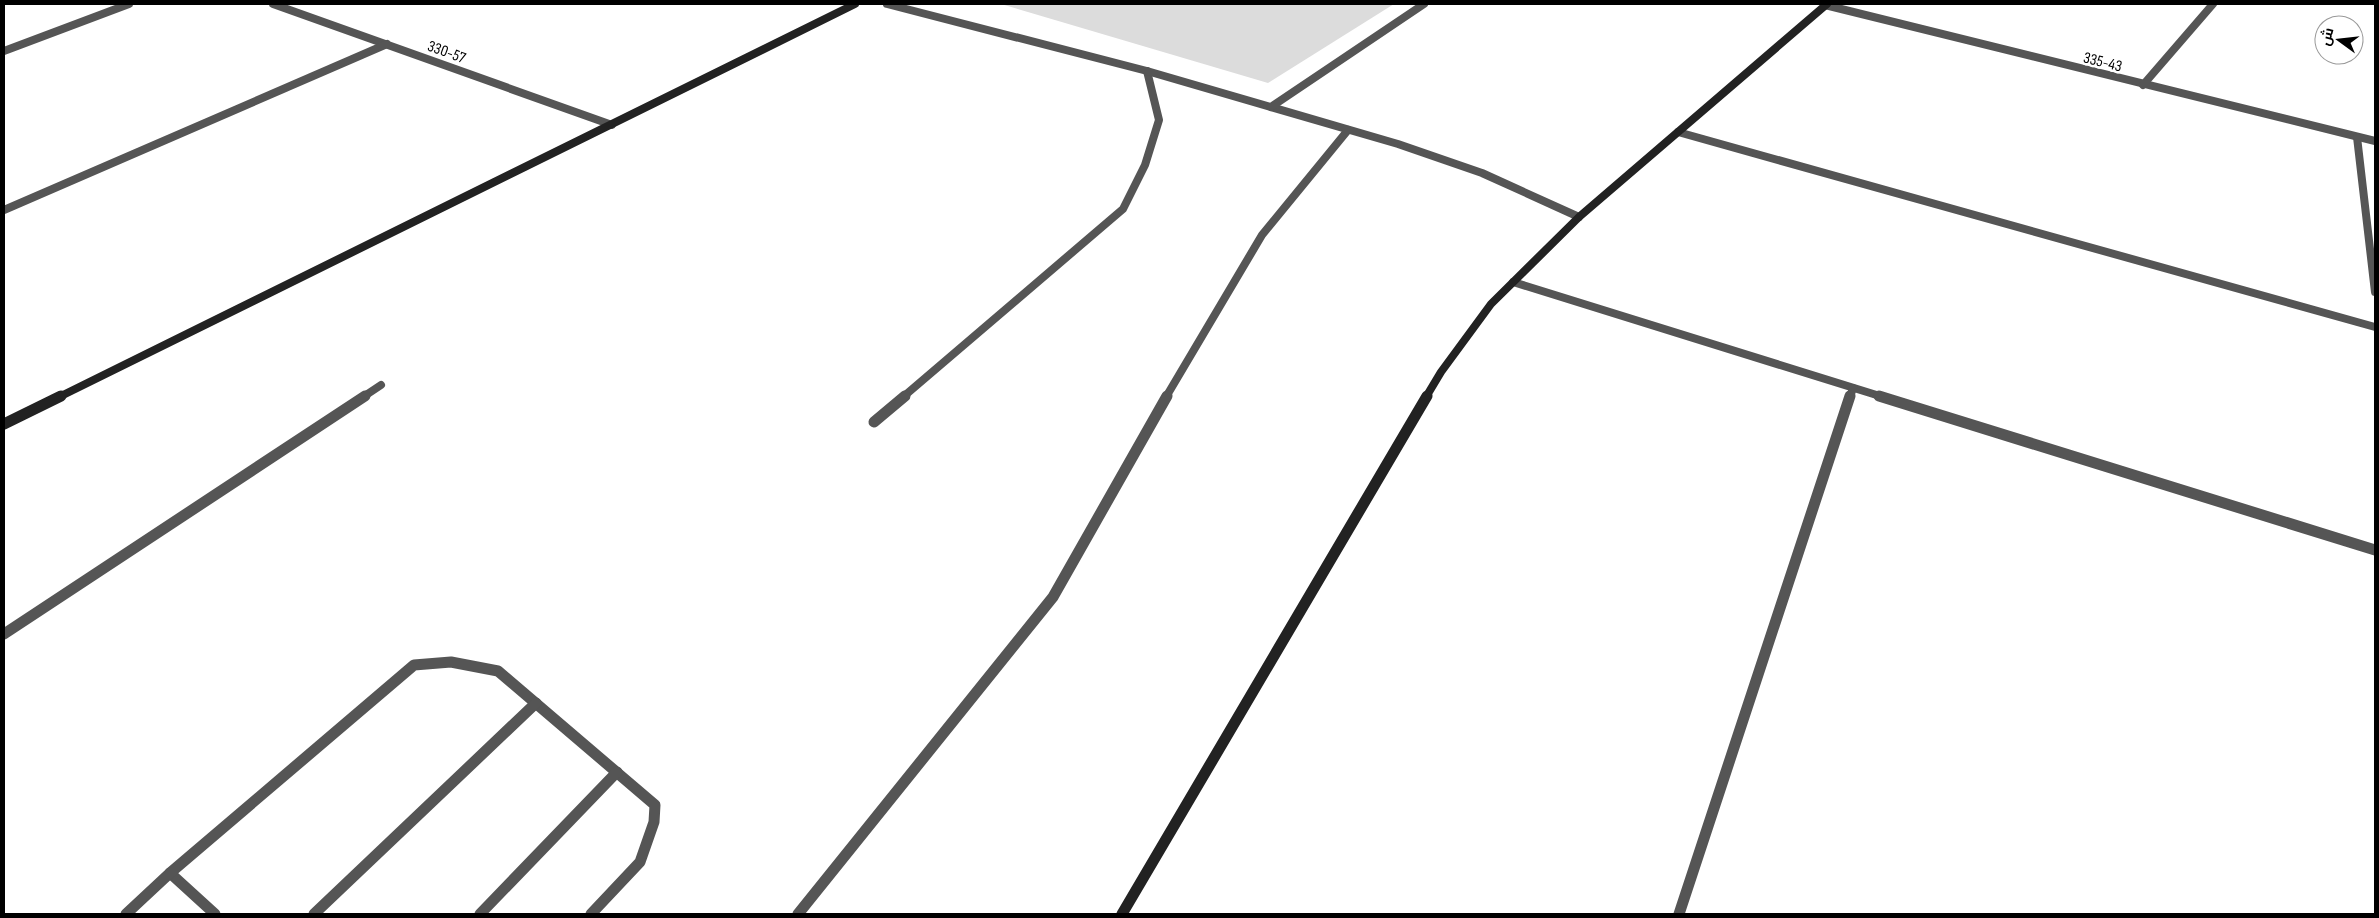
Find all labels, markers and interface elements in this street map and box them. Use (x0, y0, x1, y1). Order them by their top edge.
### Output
north arrow (2314, 15, 2364, 65)
text: ش (2316, 26, 2337, 48)
street label: 330-57 (425, 37, 469, 68)
street label: 335-43 (2081, 48, 2124, 76)

